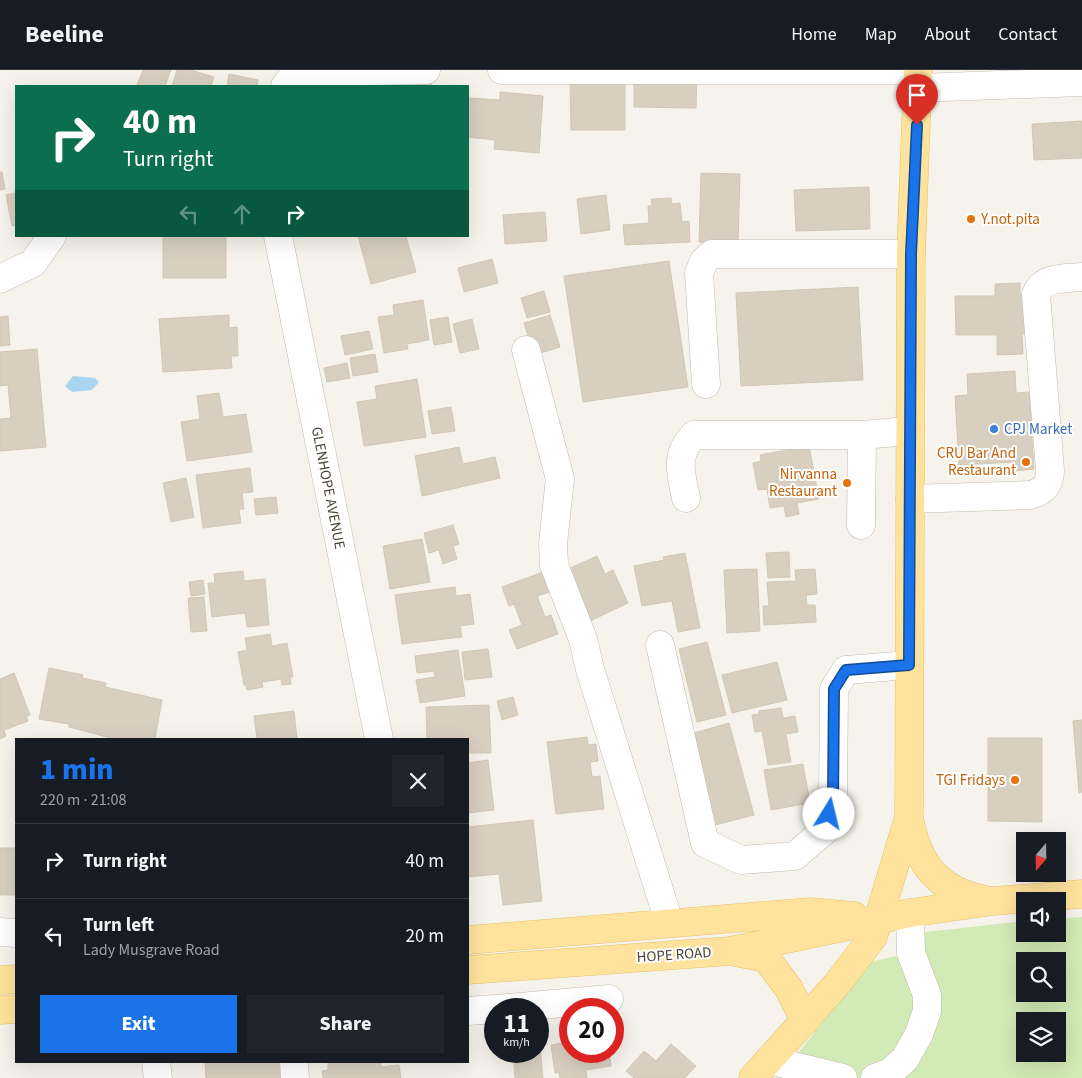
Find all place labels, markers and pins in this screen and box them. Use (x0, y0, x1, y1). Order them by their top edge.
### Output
pin (896, 74, 938, 125)
place label: Y.not.pita (980, 209, 1040, 230)
marker: Y.not.pita (965, 213, 977, 225)
place label: CPJ Market (1004, 419, 1072, 440)
marker: CPJ Market (988, 423, 1000, 435)
place label: CRU Bar And Restaurant (937, 443, 1016, 481)
marker: CRU Bar And Restaurant (1020, 456, 1032, 468)
place label: Nirvanna Restaurant (769, 464, 837, 502)
marker: Nirvanna Restaurant (841, 477, 853, 489)
place label: TGI Fridays (936, 770, 1005, 791)
marker: TGI Fridays (1009, 774, 1021, 786)

